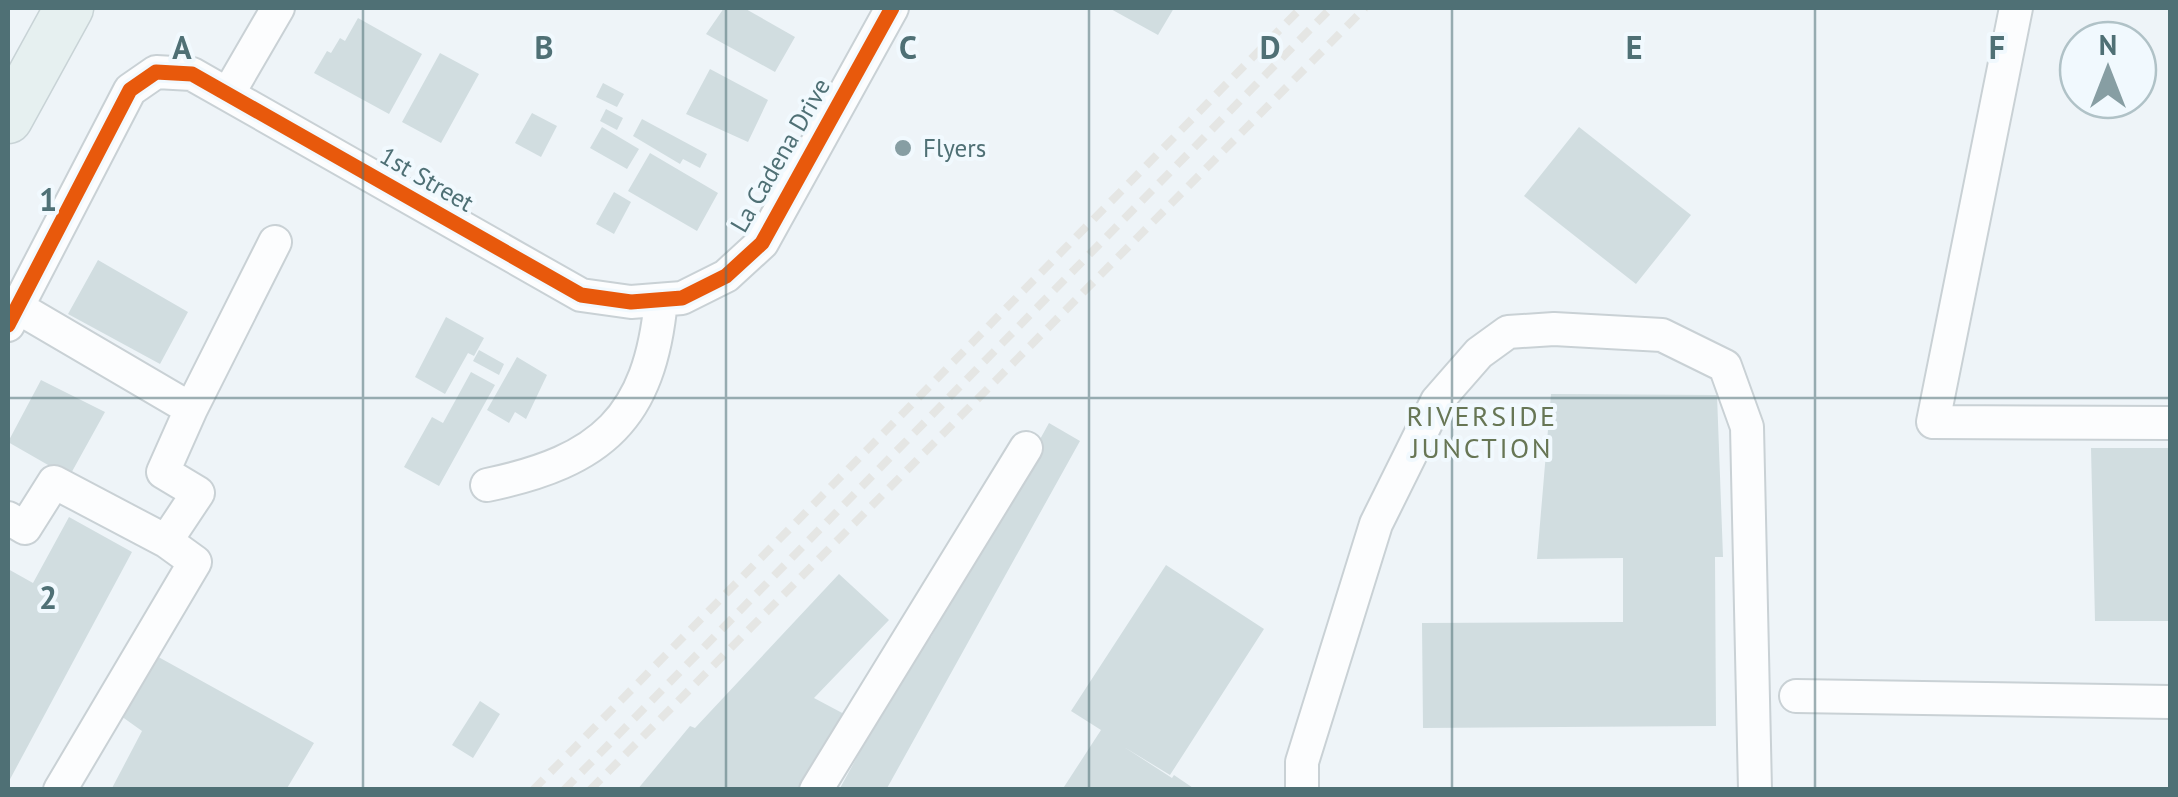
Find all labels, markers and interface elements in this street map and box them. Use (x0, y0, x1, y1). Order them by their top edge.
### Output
north arrow (2058, 20, 2158, 120)
text: A (172, 26, 192, 68)
text: B (535, 26, 553, 68)
text: C (899, 26, 917, 68)
text: D (1260, 26, 1280, 68)
text: E (1626, 26, 1642, 68)
text: F (1989, 26, 2005, 68)
text: N (2099, 26, 2117, 63)
street label: La Cadena Drive (723, 72, 837, 238)
place label: Flyers (923, 132, 986, 164)
marker: Flyers (892, 137, 914, 159)
street label: 1st Street (374, 139, 480, 219)
text: 1 (39, 178, 57, 220)
district label: RIVERSIDE JUNCTION (1406, 397, 1558, 466)
text: 2 (39, 576, 57, 618)

